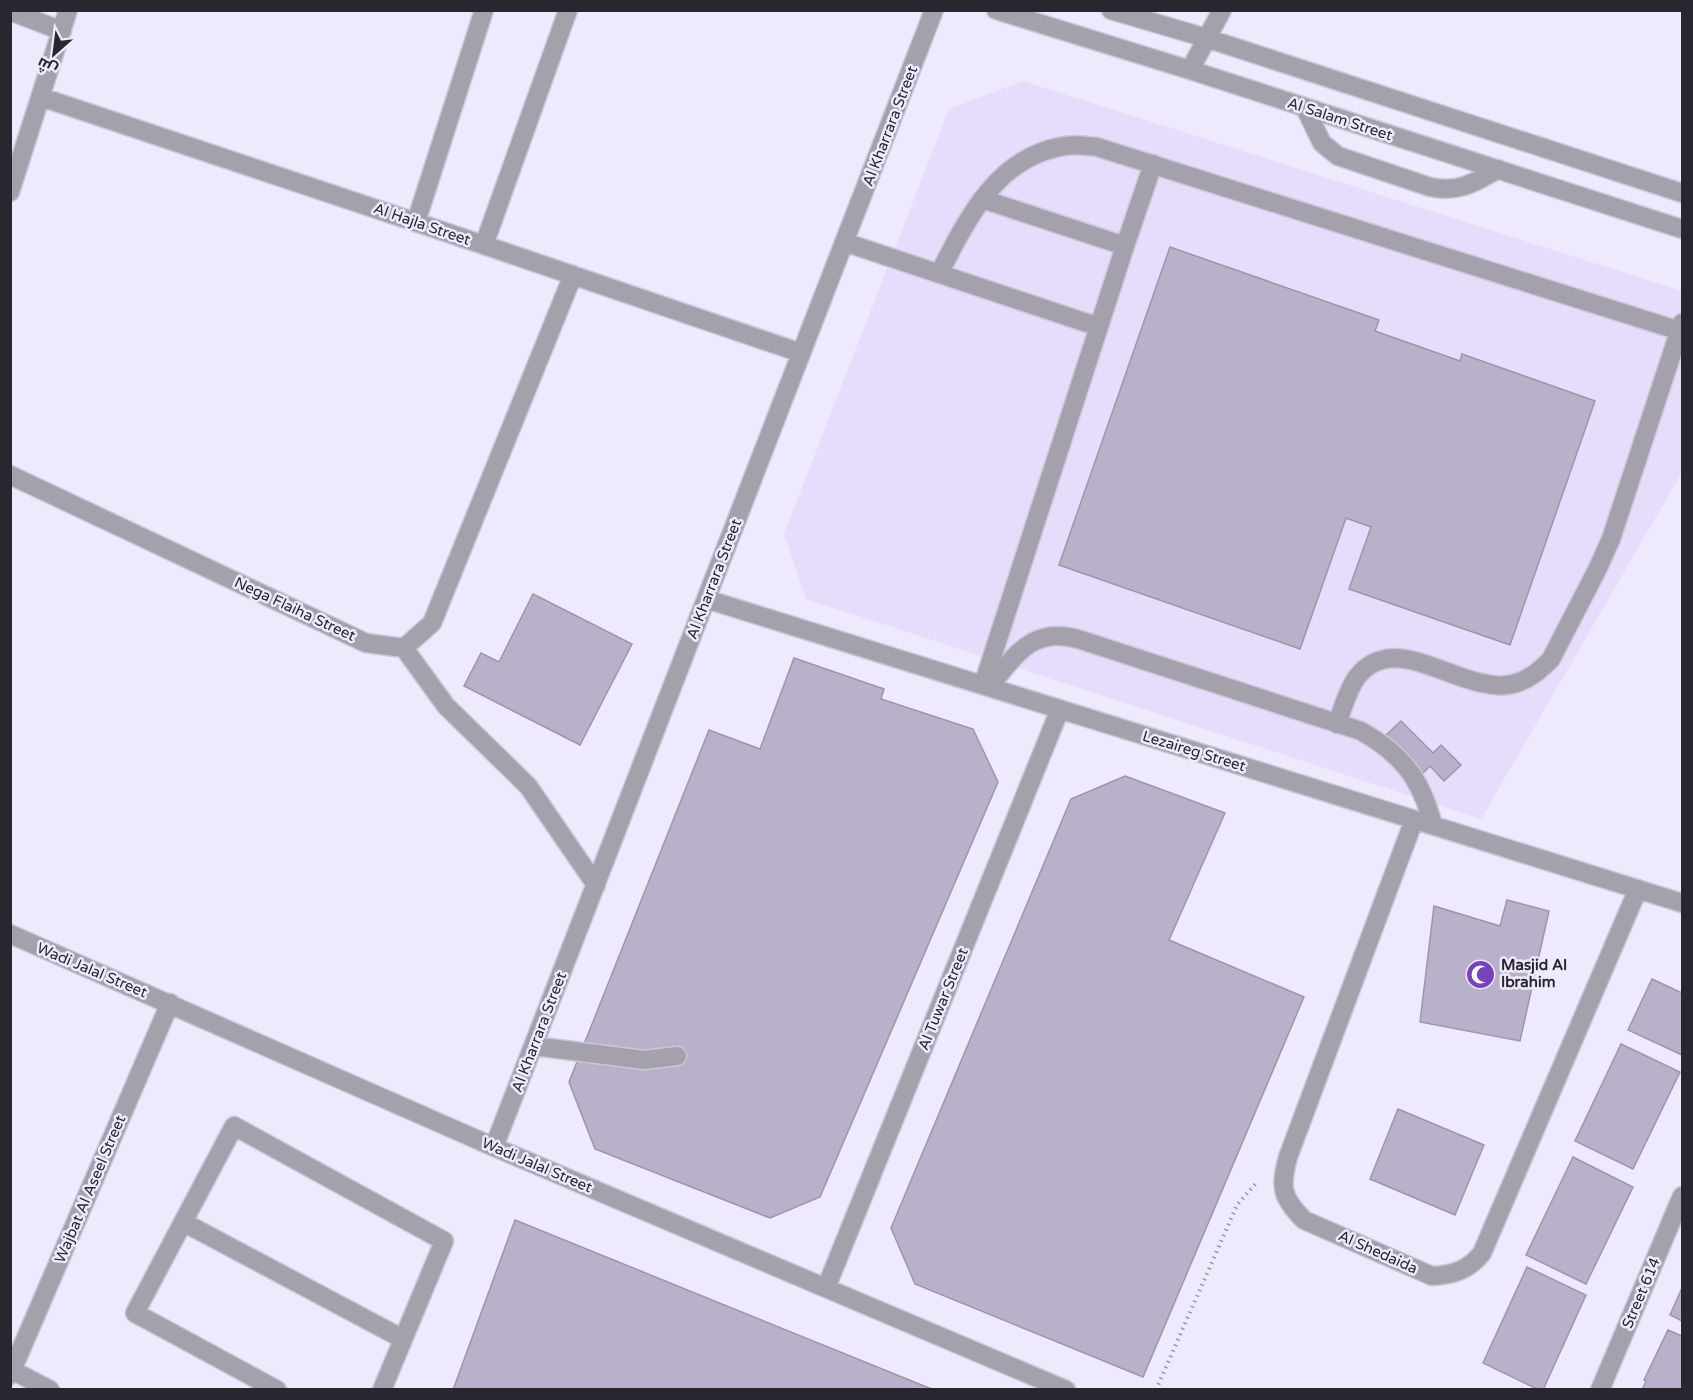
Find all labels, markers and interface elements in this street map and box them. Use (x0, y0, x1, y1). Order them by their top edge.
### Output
north arrow (24, 24, 84, 84)
text: ش (34, 53, 61, 80)
street label: Al Kharrara Street (859, 63, 921, 189)
street label: Al Salam Street (1285, 94, 1395, 144)
street label: Al Hajla Street (371, 199, 473, 249)
street label: Al Kharrara Street (683, 516, 745, 642)
street label: Nega Flaiha Street (232, 573, 359, 645)
street label: Lezaireg Street (1140, 727, 1248, 775)
street label: Wadi Jalal Street (34, 939, 150, 1001)
street label: Al Tuwar Street (914, 945, 972, 1053)
place label: Masjid Al Ibrahim (1501, 956, 1567, 991)
mosque icon: Masjid Al Ibrahim (1464, 958, 1496, 990)
street label: Al Kharrara Street (508, 969, 570, 1095)
street label: Wajbat Al Aseel Street (51, 1112, 129, 1266)
street label: Wadi Jalal Street (479, 1134, 595, 1196)
street label: Al Shedaida (1336, 1226, 1420, 1278)
street label: Street 614 (1618, 1255, 1664, 1331)

